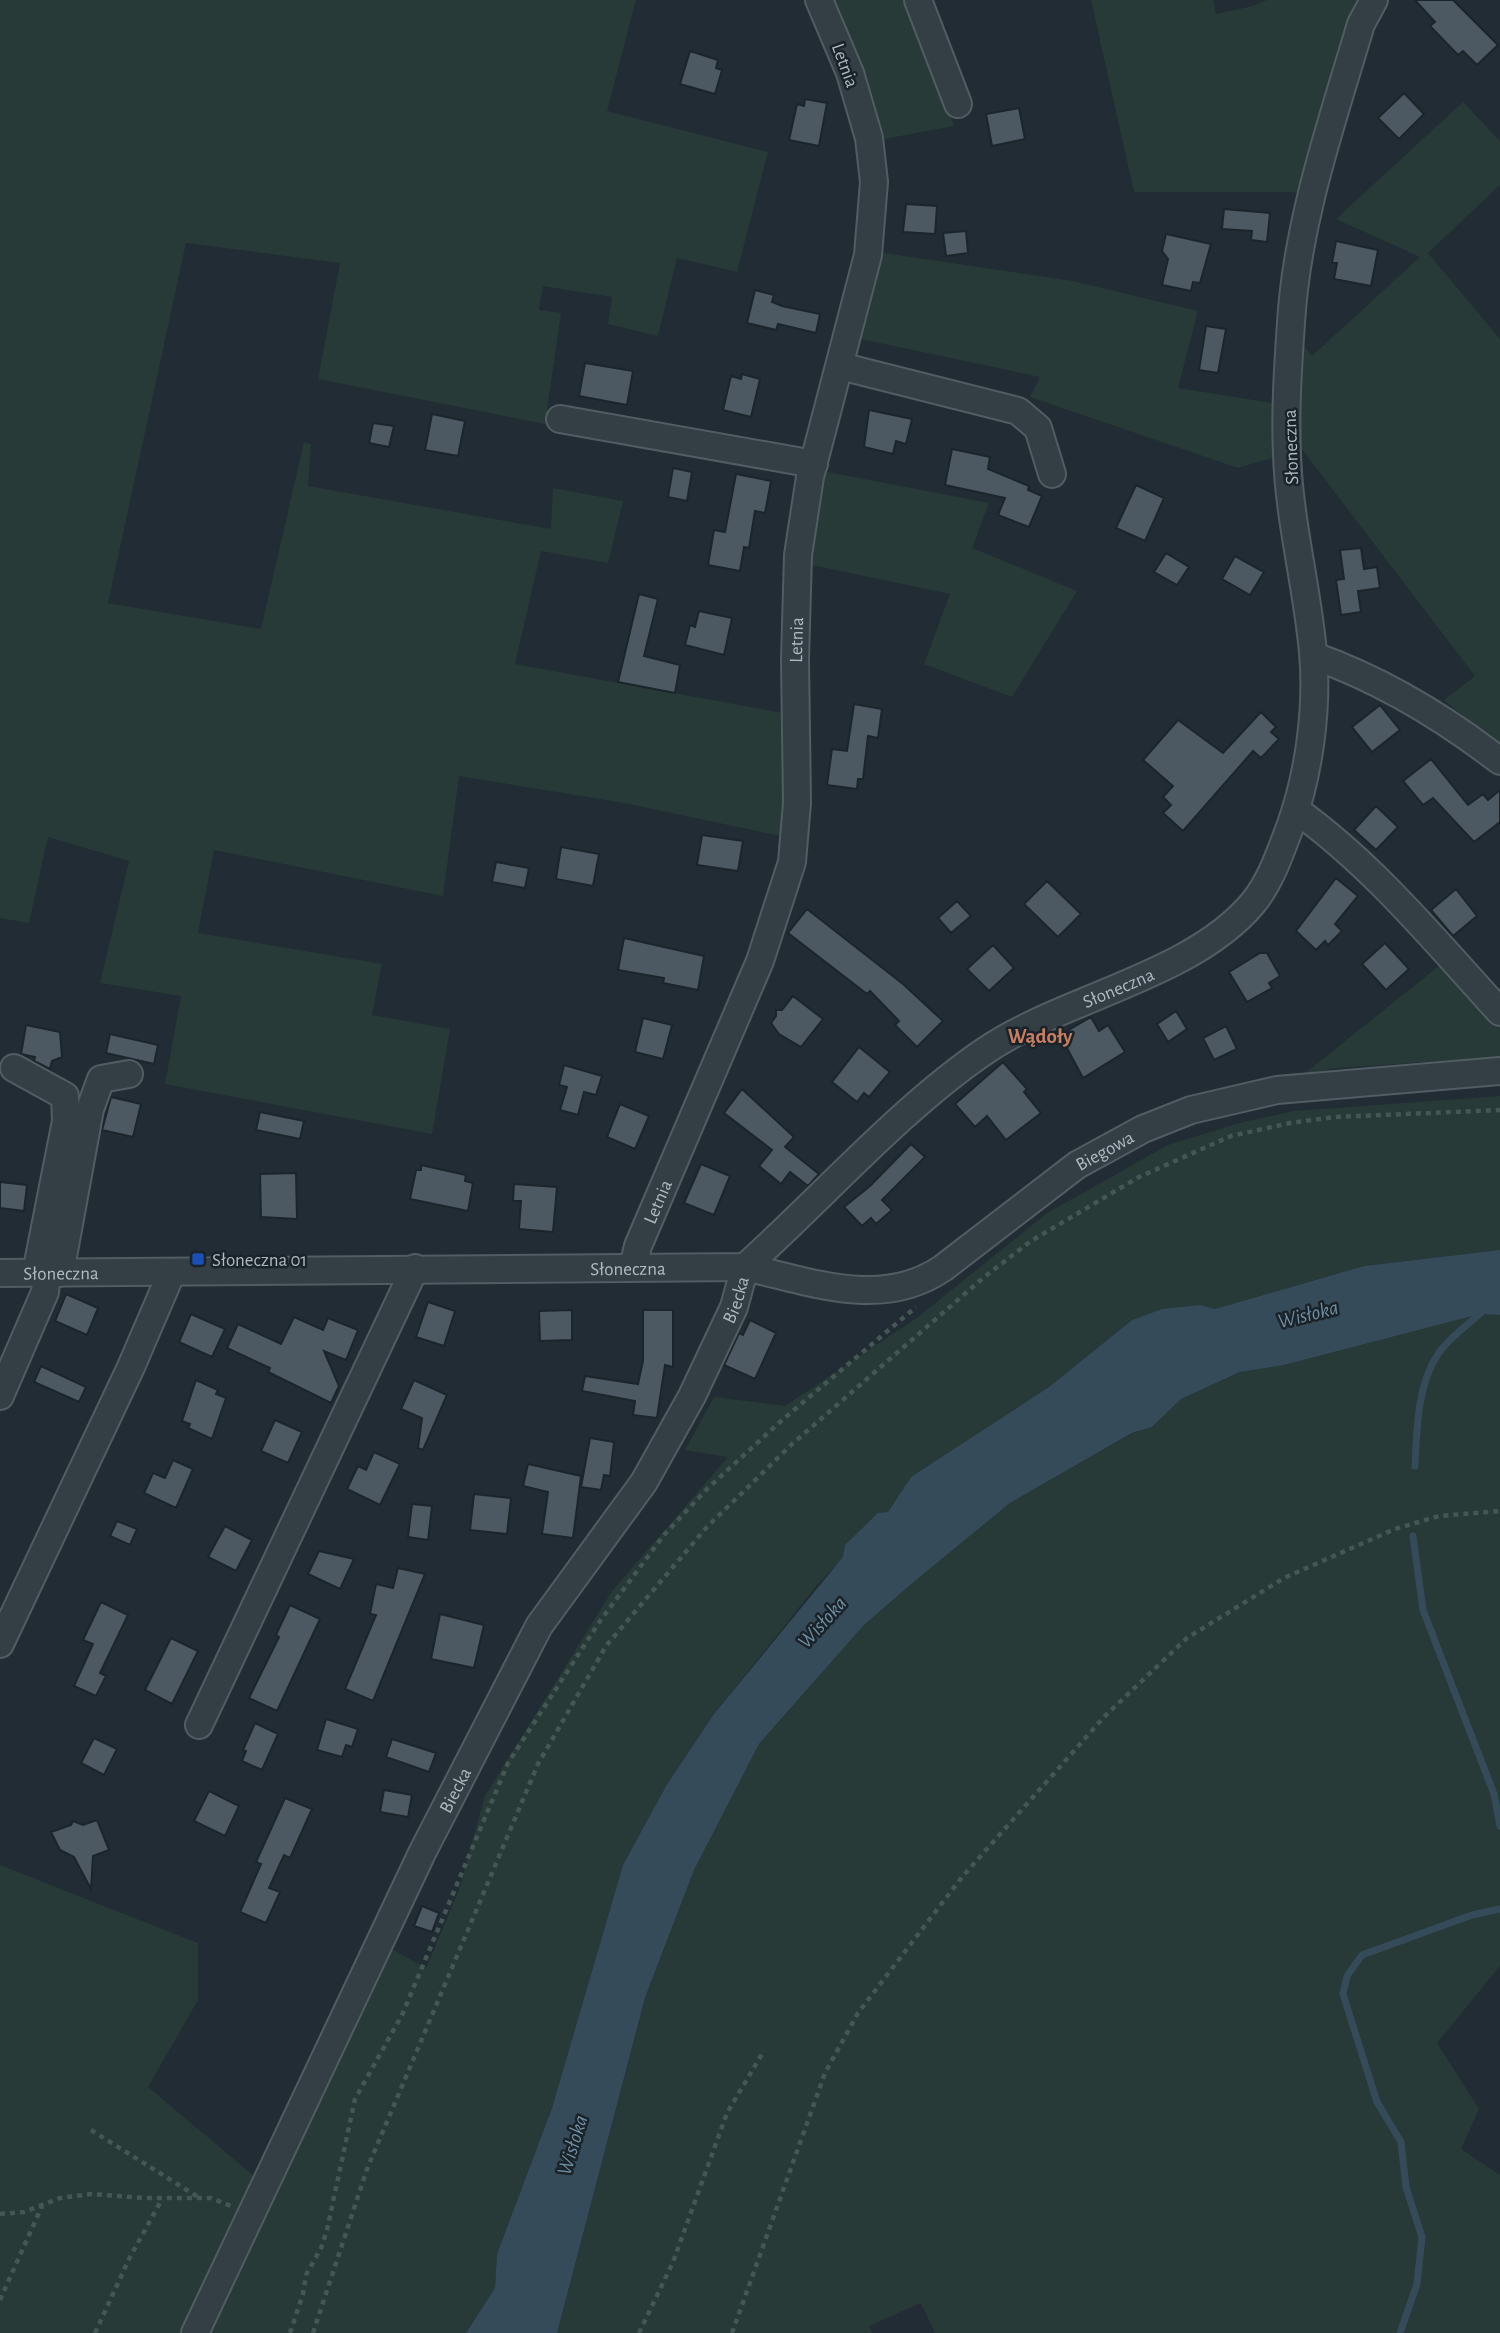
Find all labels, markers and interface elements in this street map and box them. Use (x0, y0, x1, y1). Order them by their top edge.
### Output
street label: Letnia (828, 41, 861, 90)
street label: Słoneczna (1281, 409, 1302, 485)
street label: Letnia (787, 617, 807, 663)
street label: Słoneczna (1080, 965, 1158, 1012)
district label: Wądoły (1008, 1026, 1073, 1047)
street label: Biegowa (1073, 1128, 1137, 1175)
street label: Letnia (641, 1177, 676, 1227)
marker: Słoneczna 01 (190, 1251, 206, 1267)
place label: Słoneczna 01 (212, 1251, 307, 1270)
street label: Słoneczna (590, 1260, 666, 1279)
street label: Słoneczna (23, 1264, 99, 1284)
street label: Biecka (720, 1274, 753, 1327)
water label: Wisłoka (1276, 1297, 1341, 1332)
water label: Wisłoka (794, 1592, 851, 1652)
street label: Biecka (436, 1765, 475, 1816)
water label: Wisłoka (553, 2113, 592, 2178)

